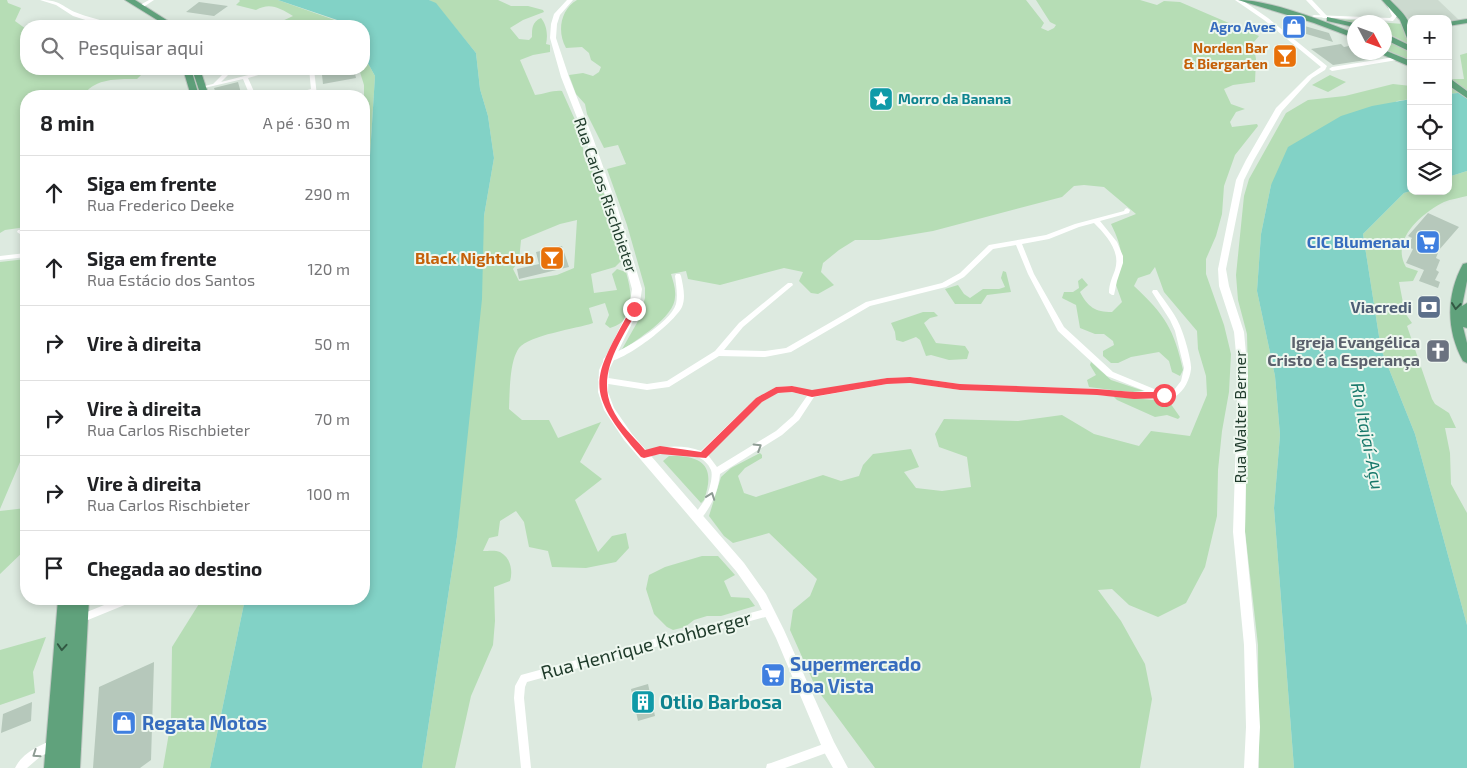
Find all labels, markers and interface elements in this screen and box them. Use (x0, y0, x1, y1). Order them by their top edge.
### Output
shop icon: Agro Aves (1281, 14, 1307, 40)
north arrow (1347, 15, 1392, 60)
map controls (1407, 15, 1452, 195)
button: + (1407, 15, 1452, 60)
place label: Agro Aves (1210, 18, 1276, 35)
search box (20, 20, 370, 75)
icon: search (38, 34, 66, 62)
text: Pesquisar aqui (78, 36, 204, 59)
place label: Norden Bar & Biergarten (1184, 39, 1268, 72)
bar icon: Norden Bar & Biergarten (1272, 43, 1298, 69)
button: − (1407, 60, 1452, 105)
place icon: Morro da Banana (868, 86, 894, 112)
place label: Morro da Banana (898, 90, 1011, 107)
button: locate (1407, 105, 1452, 150)
text: 8 min (40, 110, 95, 135)
text: A pé · 630 m (263, 113, 350, 132)
street label: Rua Carlos Rischbieter (571, 115, 642, 276)
button: layers (1407, 150, 1452, 195)
text: Siga em frente (87, 172, 217, 195)
icon: ahead (40, 179, 68, 207)
text: 290 m (305, 184, 350, 203)
text: Rua Frederico Deeke (87, 195, 234, 214)
supermarket icon: CIC Blumenau (1415, 229, 1441, 255)
place label: CIC Blumenau (1307, 232, 1410, 251)
bar icon: Black Nightclub (539, 245, 565, 271)
text: Siga em frente (87, 247, 217, 270)
place label: Black Nightclub (415, 248, 534, 267)
icon: ahead (40, 254, 68, 282)
text: 120 m (307, 259, 350, 278)
text: Rua Estácio dos Santos (87, 270, 255, 289)
bank icon: Viacredi (1416, 294, 1442, 320)
place label: Viacredi (1350, 297, 1412, 316)
route end (623, 298, 646, 321)
one-way arrow (1451, 302, 1462, 310)
icon: right (40, 329, 68, 357)
text: Vire à direita (87, 332, 201, 355)
place label: Igreja Evangélica Cristo é a Esperança (1267, 332, 1420, 371)
text: 50 m (314, 334, 350, 353)
church icon: Igreja Evangélica Cristo é a Esperança (1425, 338, 1451, 364)
street label: Rua Walter Berner (1230, 350, 1249, 484)
water label: Rio Itajaí-Açu (1346, 380, 1389, 491)
route start (1153, 384, 1176, 407)
text: Vire à direita (87, 397, 201, 420)
icon: right (40, 404, 68, 432)
text: 70 m (315, 409, 350, 428)
text: Rua Carlos Rischbieter (87, 420, 250, 439)
one-way arrow (752, 443, 761, 453)
text: Vire à direita (87, 472, 201, 495)
icon: right (40, 479, 68, 507)
text: 100 m (307, 484, 350, 503)
one-way arrow (705, 492, 715, 501)
text: Rua Carlos Rischbieter (87, 495, 250, 514)
icon: arrive (40, 554, 68, 582)
text: Chegada ao destino (87, 557, 262, 580)
street label: Rua Henrique Krohberger (538, 605, 754, 684)
one-way arrow (56, 643, 67, 651)
place label: Supermercado Boa Vista (790, 652, 921, 697)
supermarket icon: Supermercado Boa Vista (760, 662, 786, 688)
building icon: Otlio Barbosa (630, 689, 656, 715)
place label: Otlio Barbosa (660, 690, 782, 713)
shop icon: Regata Motos (111, 710, 137, 736)
place label: Regata Motos (142, 711, 267, 734)
one-way arrow (32, 747, 41, 757)

